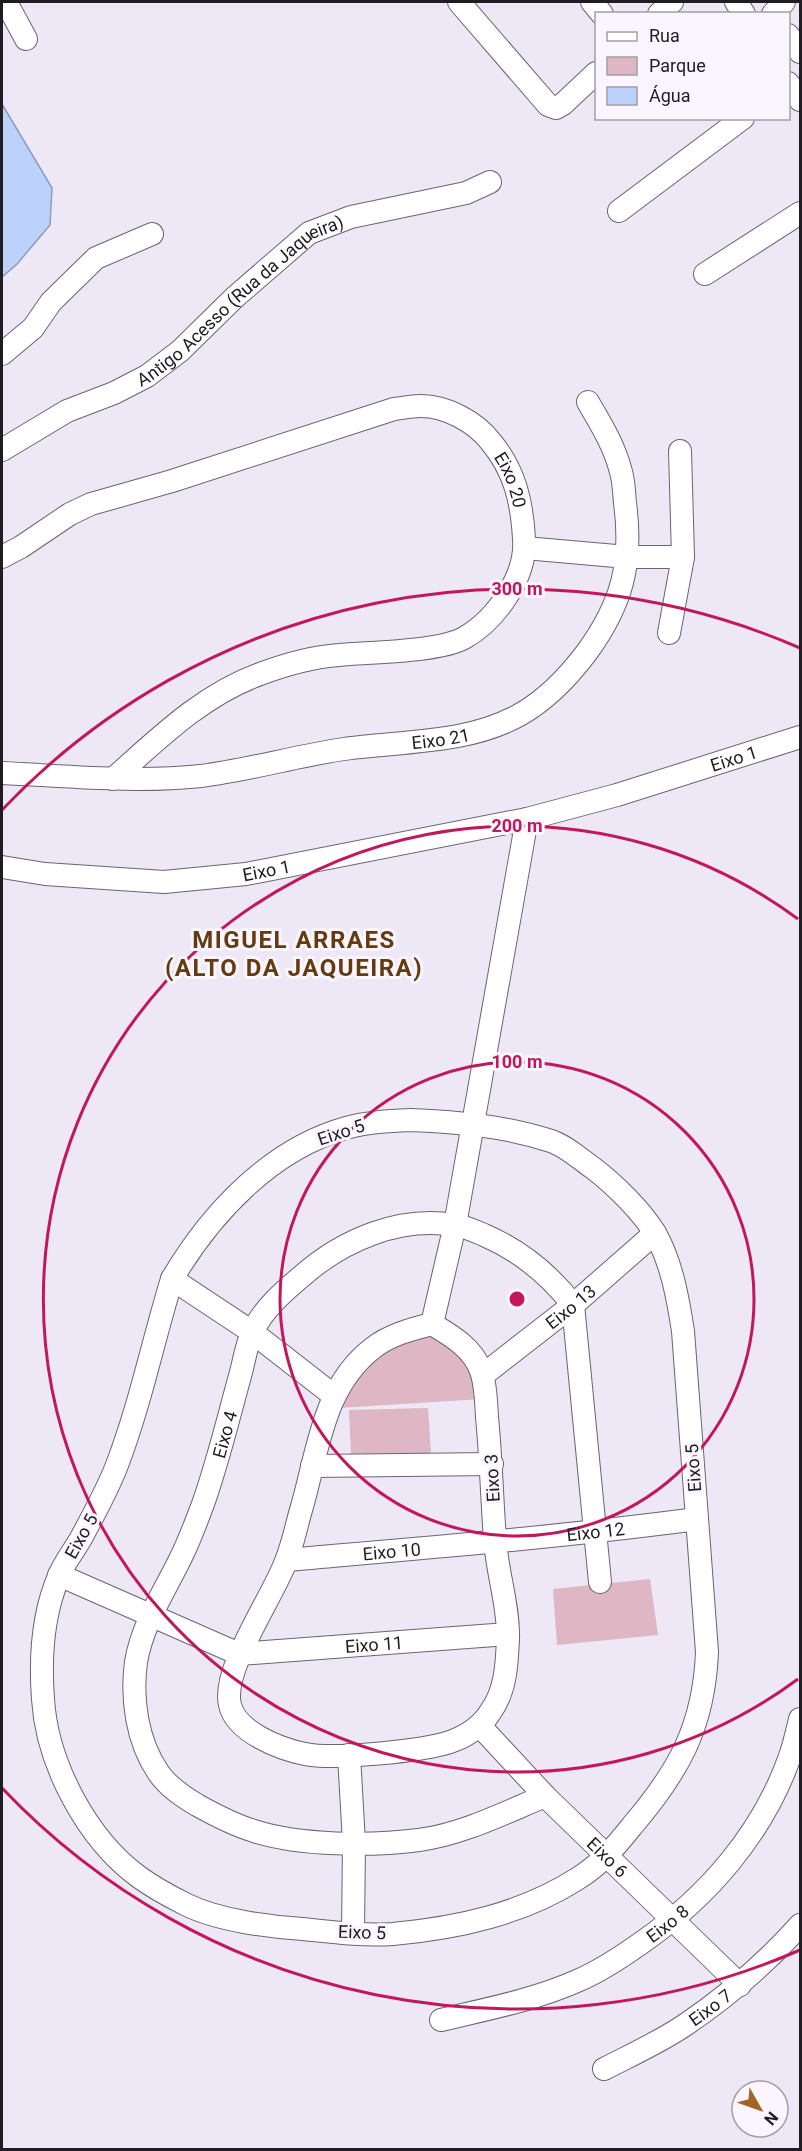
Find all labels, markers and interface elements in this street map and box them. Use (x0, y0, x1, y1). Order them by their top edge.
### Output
legend (595, 12, 790, 120)
text: Rua (649, 25, 680, 46)
text: Parque (649, 55, 706, 76)
text: Água (649, 85, 691, 106)
street label: Antigo Acesso (Rua da Jaqueira) (133, 210, 346, 390)
street label: Eixo 20 (491, 448, 531, 509)
text: 300 m (491, 578, 543, 599)
street label: Eixo 21 (411, 723, 472, 753)
street label: Eixo 1 (707, 741, 760, 775)
text: 200 m (491, 815, 543, 836)
street label: Eixo 1 (241, 855, 292, 885)
district label: MIGUEL ARRAES (ALTO DA JAQUEIRA) (165, 926, 423, 982)
text: 100 m (491, 1051, 543, 1072)
street label: Eixo 5 (315, 1115, 367, 1149)
street label: Eixo 13 (541, 1280, 600, 1333)
centre of rings (507, 1289, 527, 1309)
street label: Eixo 4 (208, 1408, 241, 1460)
street label: Eixo 5 (681, 1443, 705, 1493)
street label: Eixo 3 (480, 1453, 504, 1503)
street label: Eixo 5 (60, 1510, 102, 1562)
street label: Eixo 12 (566, 1517, 626, 1545)
street label: Eixo 10 (362, 1538, 422, 1564)
street label: Eixo 11 (344, 1631, 404, 1657)
street label: Eixo 6 (583, 1833, 632, 1881)
street label: Eixo 8 (642, 1900, 693, 1947)
street label: Eixo 5 (338, 1921, 386, 1943)
street label: Eixo 7 (685, 1984, 736, 2030)
north arrow (730, 2079, 790, 2139)
text: N (760, 2108, 782, 2129)

